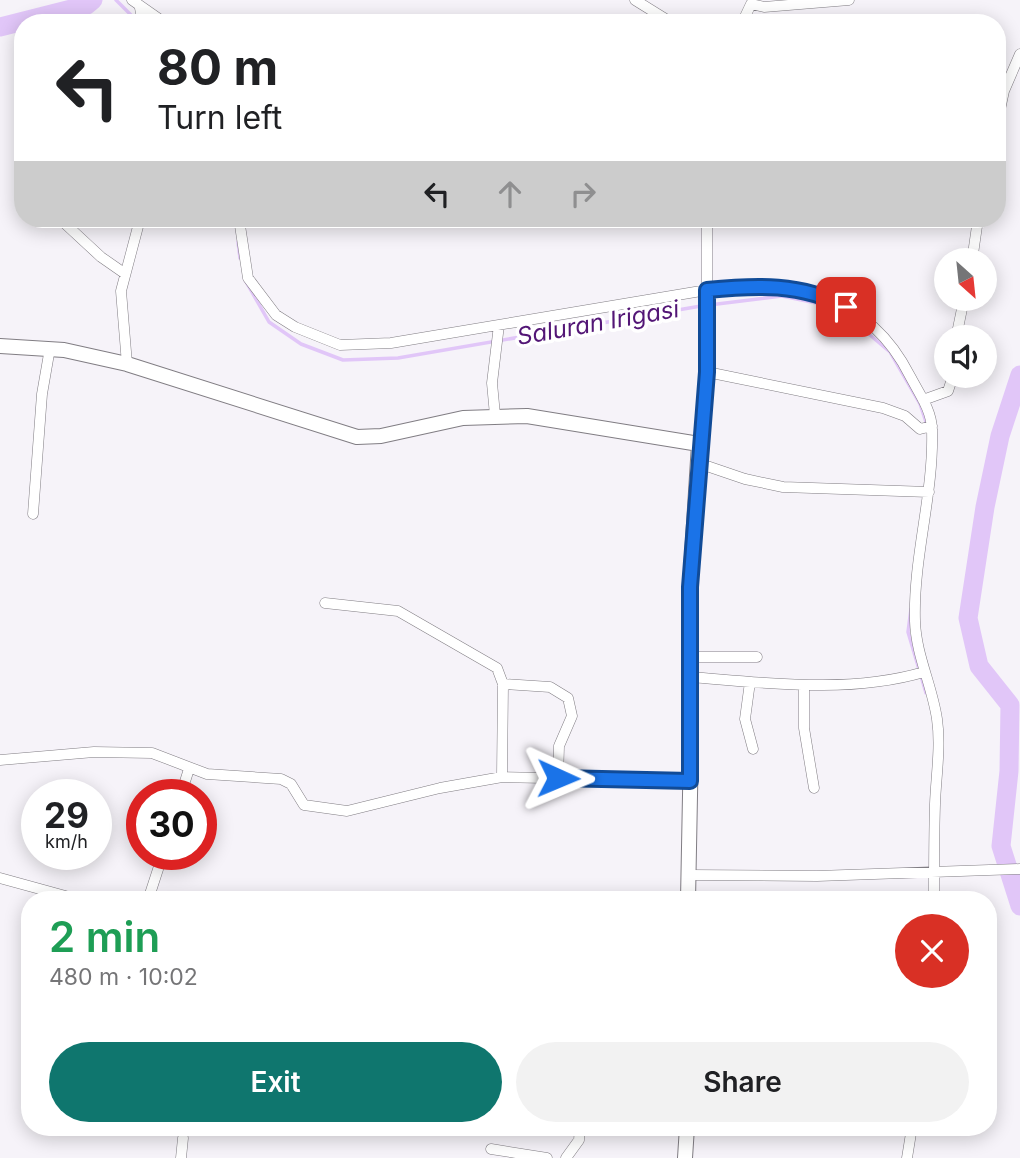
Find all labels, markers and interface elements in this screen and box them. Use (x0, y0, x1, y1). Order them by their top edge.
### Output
text: 80 m (157, 38, 278, 97)
icon: left (42, 42, 133, 133)
text: Turn left (157, 98, 282, 137)
icon: left (418, 175, 456, 213)
icon: ahead (491, 175, 529, 213)
icon: right (564, 175, 602, 213)
north arrow (934, 248, 998, 312)
map controls (934, 248, 997, 388)
pin (816, 277, 876, 337)
icon: arrive (827, 288, 865, 326)
water label: Saluran Irigasi (515, 294, 682, 351)
button: sound (934, 325, 997, 388)
position arrow (521, 741, 595, 815)
speed limit sign: 30 (126, 779, 217, 870)
text: 29 (44, 794, 89, 836)
text: km/h (45, 831, 88, 852)
text: 2 min (49, 911, 160, 962)
button: close (895, 914, 969, 988)
text: 480 m · 10:02 (49, 963, 198, 991)
button: Exit (49, 1042, 502, 1122)
button: Share (516, 1042, 969, 1122)

